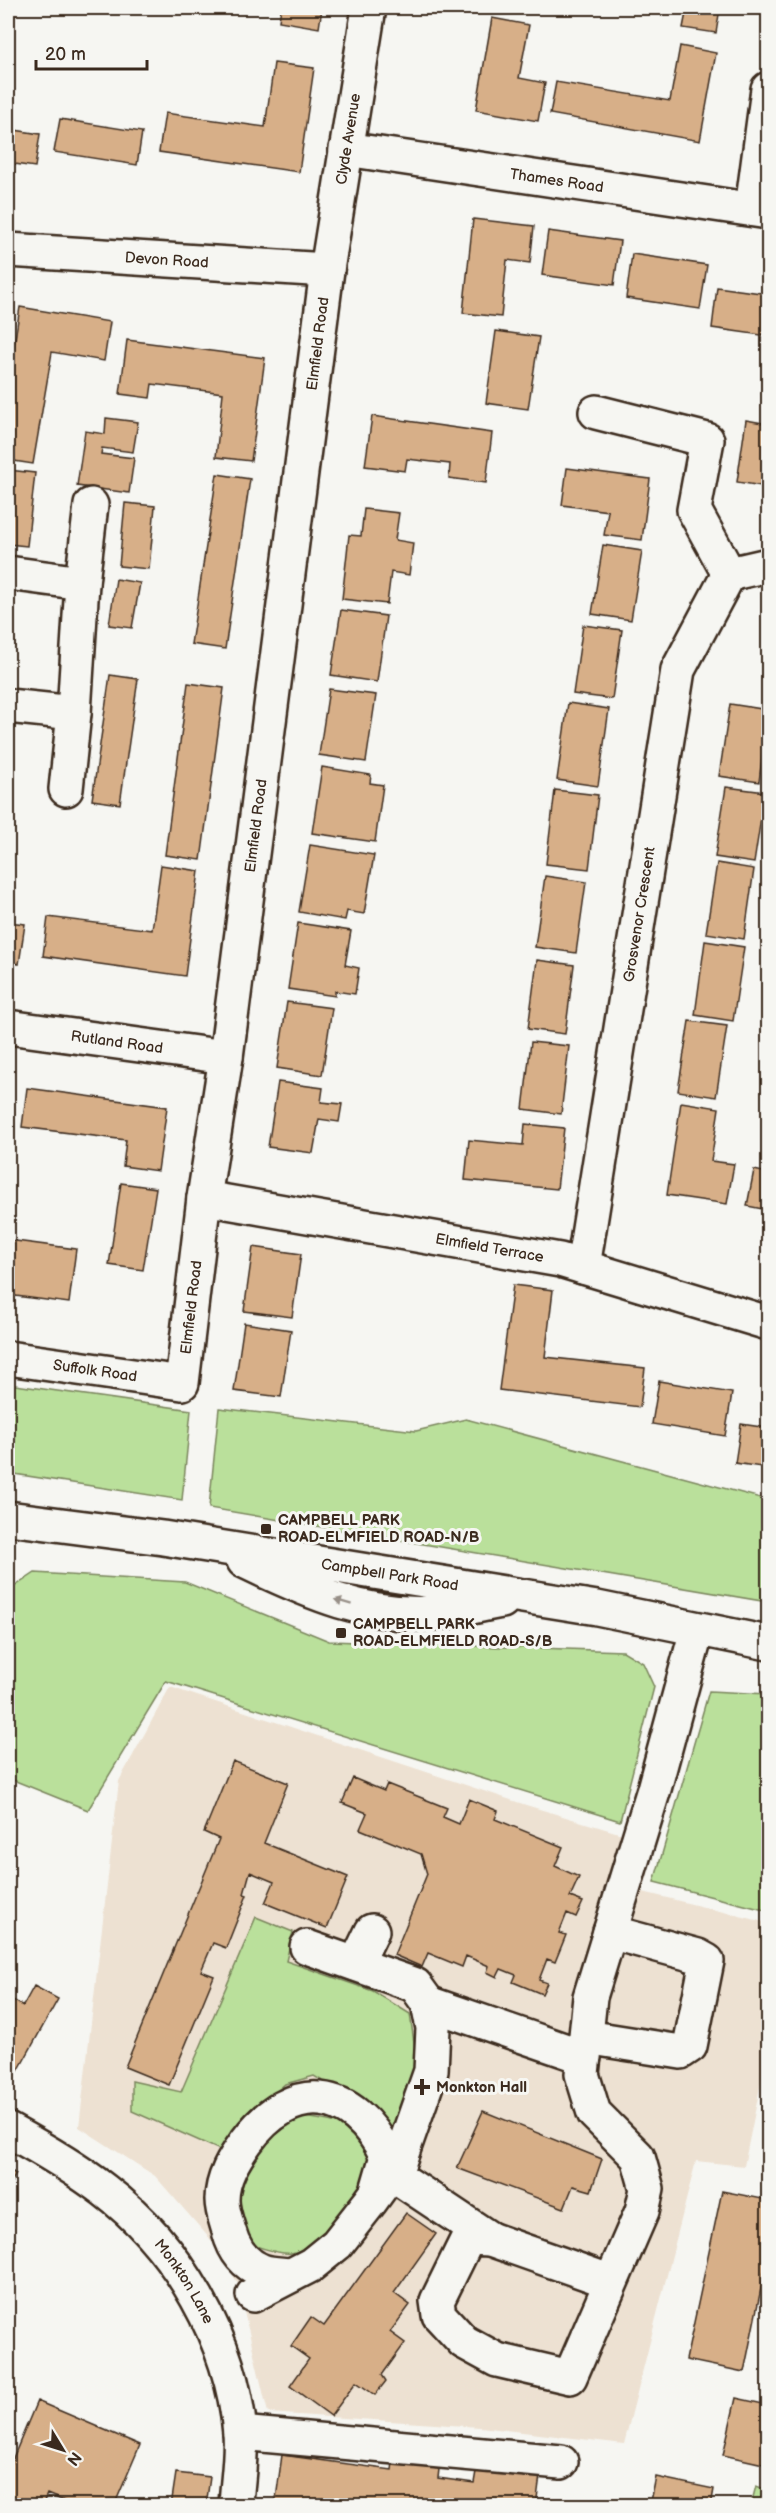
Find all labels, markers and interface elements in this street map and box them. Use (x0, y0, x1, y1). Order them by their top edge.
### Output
scale bar (36, 33, 147, 71)
text: 20 m (45, 44, 86, 65)
street label: Clyde Avenue (332, 92, 365, 186)
street label: Thames Road (508, 165, 605, 197)
street label: Devon Road (124, 248, 209, 273)
street label: Elmfield Road (303, 296, 333, 392)
street label: Elmfield Road (241, 778, 272, 874)
street label: Grosvenor Crescent (619, 845, 660, 984)
street label: Rutland Road (70, 1027, 164, 1058)
street label: Elmfield Terrace (434, 1229, 545, 1267)
street label: Elmfield Road (177, 1260, 206, 1355)
street label: Suffolk Road (52, 1356, 138, 1386)
place label: CAMPBELL PARK ROAD-ELMFIELD ROAD-N/B (278, 1511, 480, 1547)
marker: CAMPBELL PARK ROAD-ELMFIELD ROAD-N/B (259, 1522, 273, 1536)
street label: Campbell Park Road (320, 1555, 460, 1596)
one-way arrow (334, 1597, 352, 1606)
place label: CAMPBELL PARK ROAD-ELMFIELD ROAD-S/B (353, 1615, 553, 1651)
marker: CAMPBELL PARK ROAD-ELMFIELD ROAD-S/B (334, 1626, 348, 1640)
marker: Monkton Hall (413, 2078, 431, 2096)
place label: Monkton Hall (436, 2078, 527, 2097)
street label: Monkton Lane (150, 2235, 218, 2327)
north arrow (33, 2420, 93, 2480)
text: N (62, 2448, 85, 2469)

